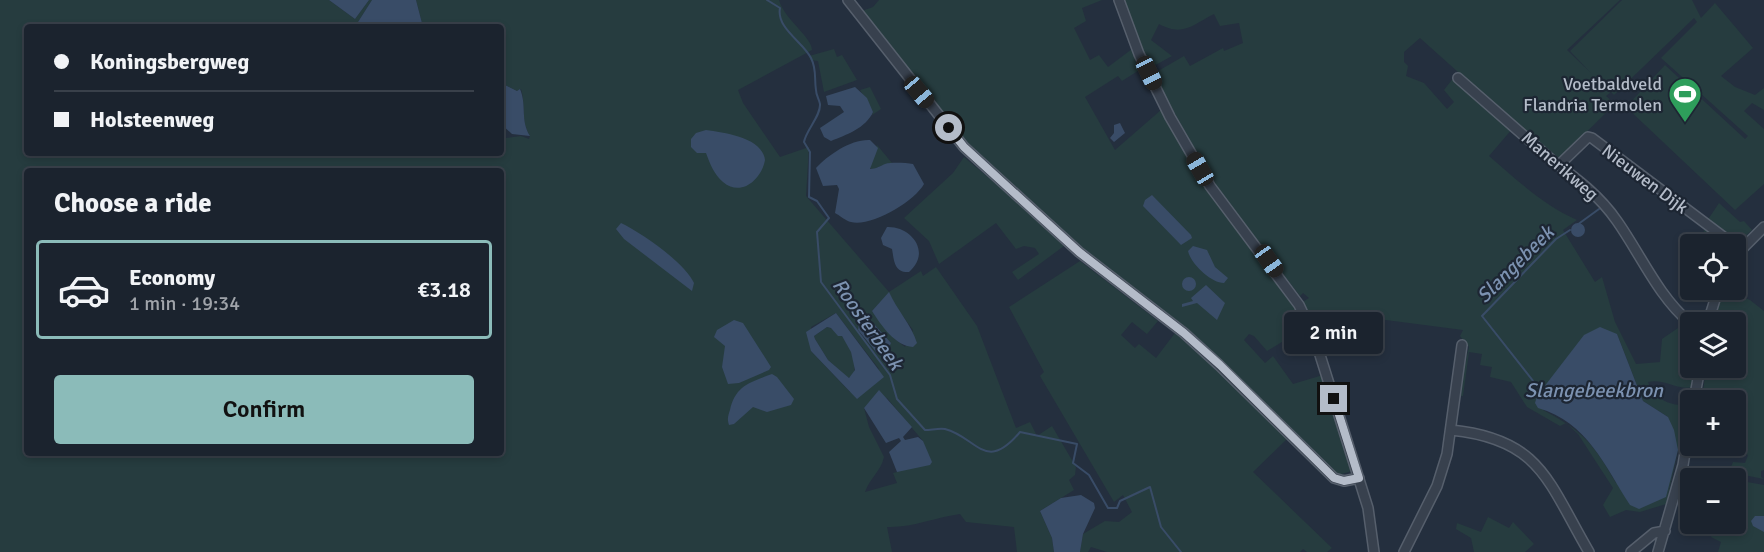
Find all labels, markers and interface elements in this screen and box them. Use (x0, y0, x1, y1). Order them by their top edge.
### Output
text: Koningsbergweg (90, 48, 249, 75)
car (1133, 53, 1165, 93)
car (901, 72, 937, 112)
place label: Voetbaldveld Flandria Termolen (1523, 73, 1662, 116)
sports icon: Voetbaldveld Flandria Termolen (1667, 76, 1703, 123)
text: Holsteenweg (90, 106, 214, 133)
route start (935, 114, 962, 141)
street label: Manerikweg (1517, 127, 1603, 205)
street label: Nieuwen Dijk (1598, 139, 1692, 219)
car (1183, 149, 1217, 189)
text: Choose a ride (54, 187, 212, 220)
water label: Slangebeek (1471, 219, 1561, 308)
map controls (1680, 234, 1746, 534)
button: locate (1680, 234, 1746, 300)
car (1251, 241, 1287, 281)
icon: car (57, 263, 111, 317)
text: Economy (129, 264, 215, 291)
water label: Roosterbeek (827, 274, 909, 377)
text: €3.18 (417, 276, 471, 303)
text: 1 min · 19:34 (129, 291, 240, 316)
callout: 2 min (1284, 312, 1384, 354)
button: layers (1680, 312, 1746, 378)
text: 2 min (1310, 320, 1357, 345)
button: Confirm (54, 375, 474, 444)
water label: Slangebeekbron (1525, 378, 1664, 403)
route end (1320, 385, 1347, 412)
button: + (1680, 390, 1746, 456)
button: − (1680, 468, 1746, 534)

